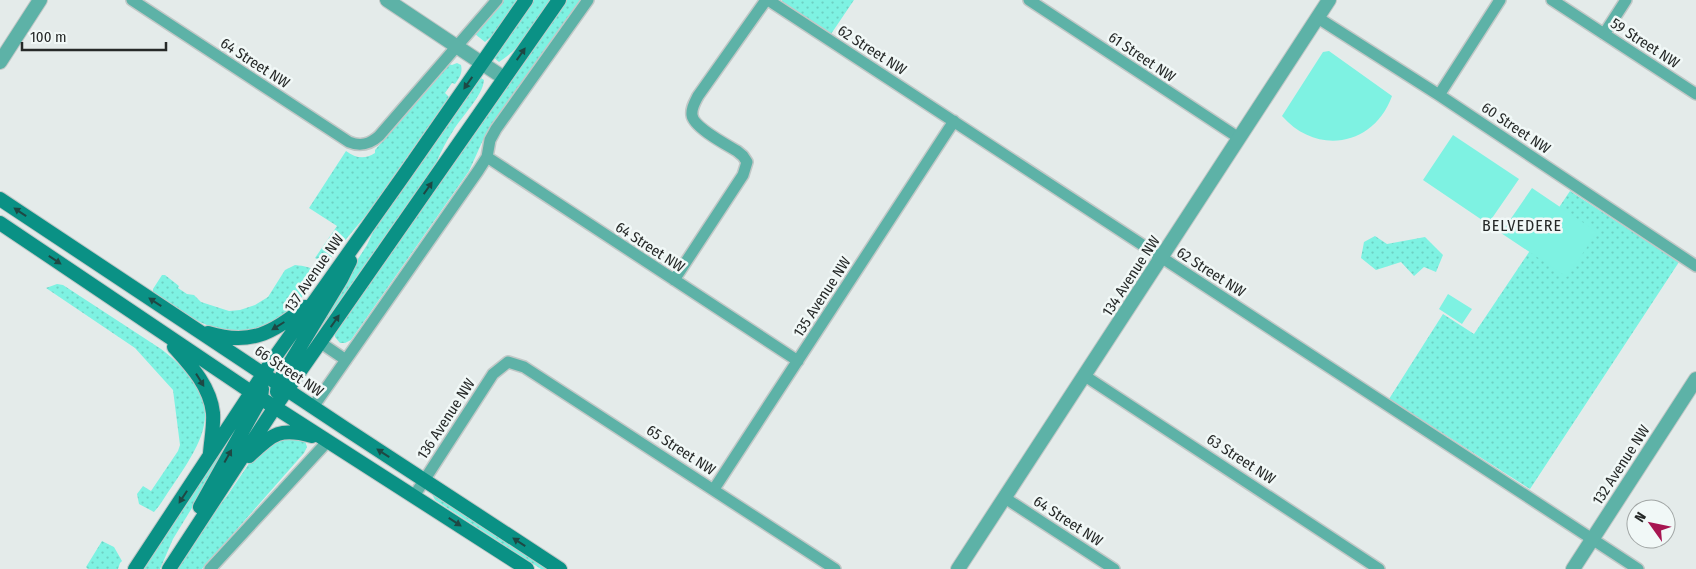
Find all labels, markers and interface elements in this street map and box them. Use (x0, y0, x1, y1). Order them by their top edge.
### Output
street label: 59 Street NW (1607, 14, 1683, 72)
scale bar (22, 20, 166, 52)
street label: 62 Street NW (834, 21, 910, 79)
text: 100 m (30, 28, 67, 46)
street label: 61 Street NW (1105, 28, 1179, 86)
street label: 64 Street NW (217, 34, 293, 92)
one-way arrow (516, 47, 526, 61)
one-way arrow (463, 76, 473, 90)
street label: 60 Street NW (1478, 98, 1554, 158)
one-way arrow (423, 181, 433, 194)
one-way arrow (13, 207, 27, 217)
district label: BELVEDERE (1482, 216, 1562, 235)
street label: 64 Street NW (612, 218, 688, 276)
street label: 137 Avenue NW (281, 231, 347, 315)
street label: 134 Avenue NW (1098, 232, 1164, 320)
street label: 62 Street NW (1173, 243, 1249, 301)
street label: 135 Avenue NW (789, 254, 855, 340)
one-way arrow (48, 255, 62, 265)
one-way arrow (148, 297, 162, 307)
one-way arrow (330, 314, 340, 328)
one-way arrow (271, 321, 285, 330)
street label: 66 Street NW (251, 341, 327, 401)
one-way arrow (196, 374, 205, 387)
street label: 136 Avenue NW (413, 375, 479, 463)
street label: 65 Street NW (643, 421, 719, 479)
street label: 132 Avenue NW (1589, 422, 1653, 508)
street label: 63 Street NW (1203, 430, 1279, 488)
one-way arrow (224, 449, 233, 463)
one-way arrow (376, 449, 390, 458)
one-way arrow (178, 490, 187, 503)
street label: 64 Street NW (1030, 492, 1106, 550)
north arrow (1626, 499, 1676, 549)
text: N (1631, 509, 1650, 525)
one-way arrow (448, 517, 461, 527)
one-way arrow (513, 538, 526, 547)

